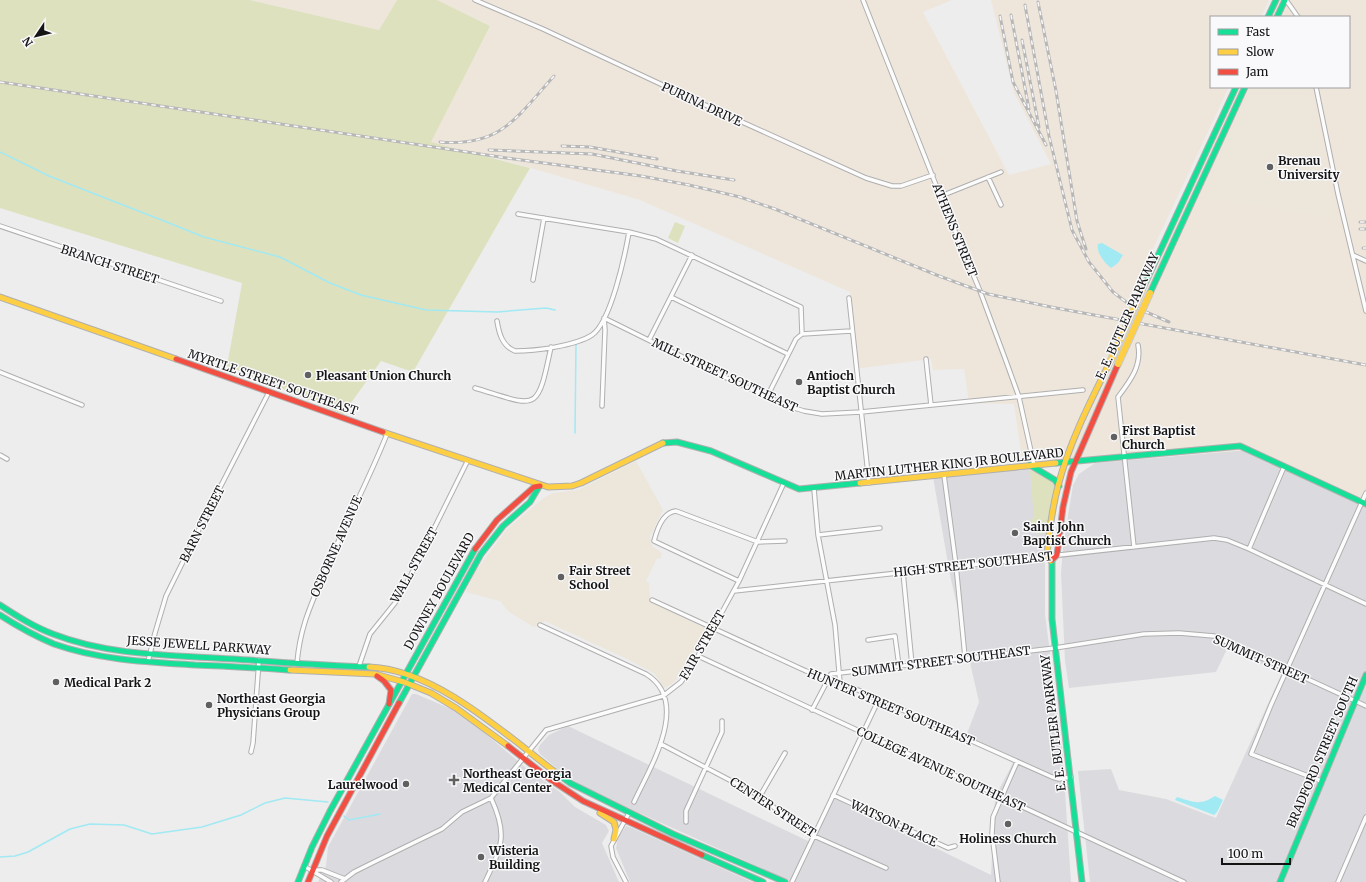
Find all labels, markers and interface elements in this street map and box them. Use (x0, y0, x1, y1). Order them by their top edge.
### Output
north arrow (16, 16, 56, 56)
legend (1210, 16, 1350, 88)
text: Fast (1246, 24, 1270, 39)
text: N (19, 34, 36, 49)
text: Slow (1246, 44, 1275, 59)
text: Jam (1245, 64, 1269, 79)
street label: PURINA DRIVE (659, 79, 745, 129)
place label: Brenau University (1278, 153, 1340, 182)
marker: Brenau University (1265, 162, 1275, 172)
street label: ATHENS STREET (929, 180, 981, 280)
street label: BRANCH STREET (59, 241, 161, 287)
street label: E. E. BUTLER PARKWAY (1092, 250, 1162, 382)
street label: MILL STREET SOUTHEAST (650, 335, 801, 416)
street label: MYRTLE STREET SOUTHEAST (186, 346, 361, 418)
place label: Pleasant Union Church (316, 368, 451, 383)
place label: Antioch Baptist Church (806, 368, 895, 397)
marker: Pleasant Union Church (303, 370, 313, 380)
marker: Antioch Baptist Church (794, 377, 804, 387)
place label: First Baptist Church (1122, 423, 1196, 452)
marker: First Baptist Church (1109, 432, 1119, 442)
street label: MARTIN LUTHER KING JR BOULEVARD (834, 445, 1064, 483)
street label: BARN STREET (176, 483, 228, 565)
street label: OSBORNE AVENUE (307, 493, 365, 599)
place label: Saint John Baptist Church (1023, 519, 1111, 548)
street label: WALL STREET (387, 524, 441, 606)
marker: Saint John Baptist Church (1010, 528, 1020, 538)
street label: DOWNEY BOULEVARD (401, 530, 477, 652)
street label: HIGH STREET SOUTHEAST (893, 548, 1054, 580)
place label: Fair Street School (569, 563, 631, 592)
marker: Fair Street School (556, 572, 566, 582)
street label: FAIR STREET (676, 607, 728, 682)
street label: SUMMIT STREET (1211, 631, 1312, 687)
street label: JESSE JEWELL PARKWAY (125, 632, 272, 658)
street label: SUMMIT STREET SOUTHEAST (851, 642, 1032, 679)
street label: E. E. BUTLER PARKWAY (1037, 654, 1069, 792)
street label: HUNTER STREET SOUTHEAST (805, 665, 977, 749)
street label: BRADFORD STREET SOUTH (1283, 674, 1361, 830)
place label: Medical Park 2 (64, 675, 151, 690)
marker: Medical Park 2 (51, 677, 61, 687)
place label: Northeast Georgia Physicians Group (217, 691, 326, 720)
marker: Northeast Georgia Physicians Group (204, 700, 214, 710)
street label: COLLEGE AVENUE SOUTHEAST (854, 723, 1028, 815)
place label: Northeast Georgia Medical Center (463, 766, 572, 795)
marker: Northeast Georgia Medical Center (448, 774, 460, 786)
street label: CENTER STREET (727, 774, 819, 841)
place label: Laurelwood (328, 777, 399, 792)
marker: Laurelwood (401, 779, 411, 789)
street label: WATSON PLACE (847, 796, 940, 850)
marker: Holiness Church (1003, 819, 1013, 829)
place label: Holiness Church (959, 831, 1057, 846)
scale bar (1222, 840, 1290, 866)
place label: Wisteria Building (488, 843, 540, 872)
text: 100 m (1228, 846, 1263, 861)
marker: Wisteria Building (476, 852, 486, 862)

